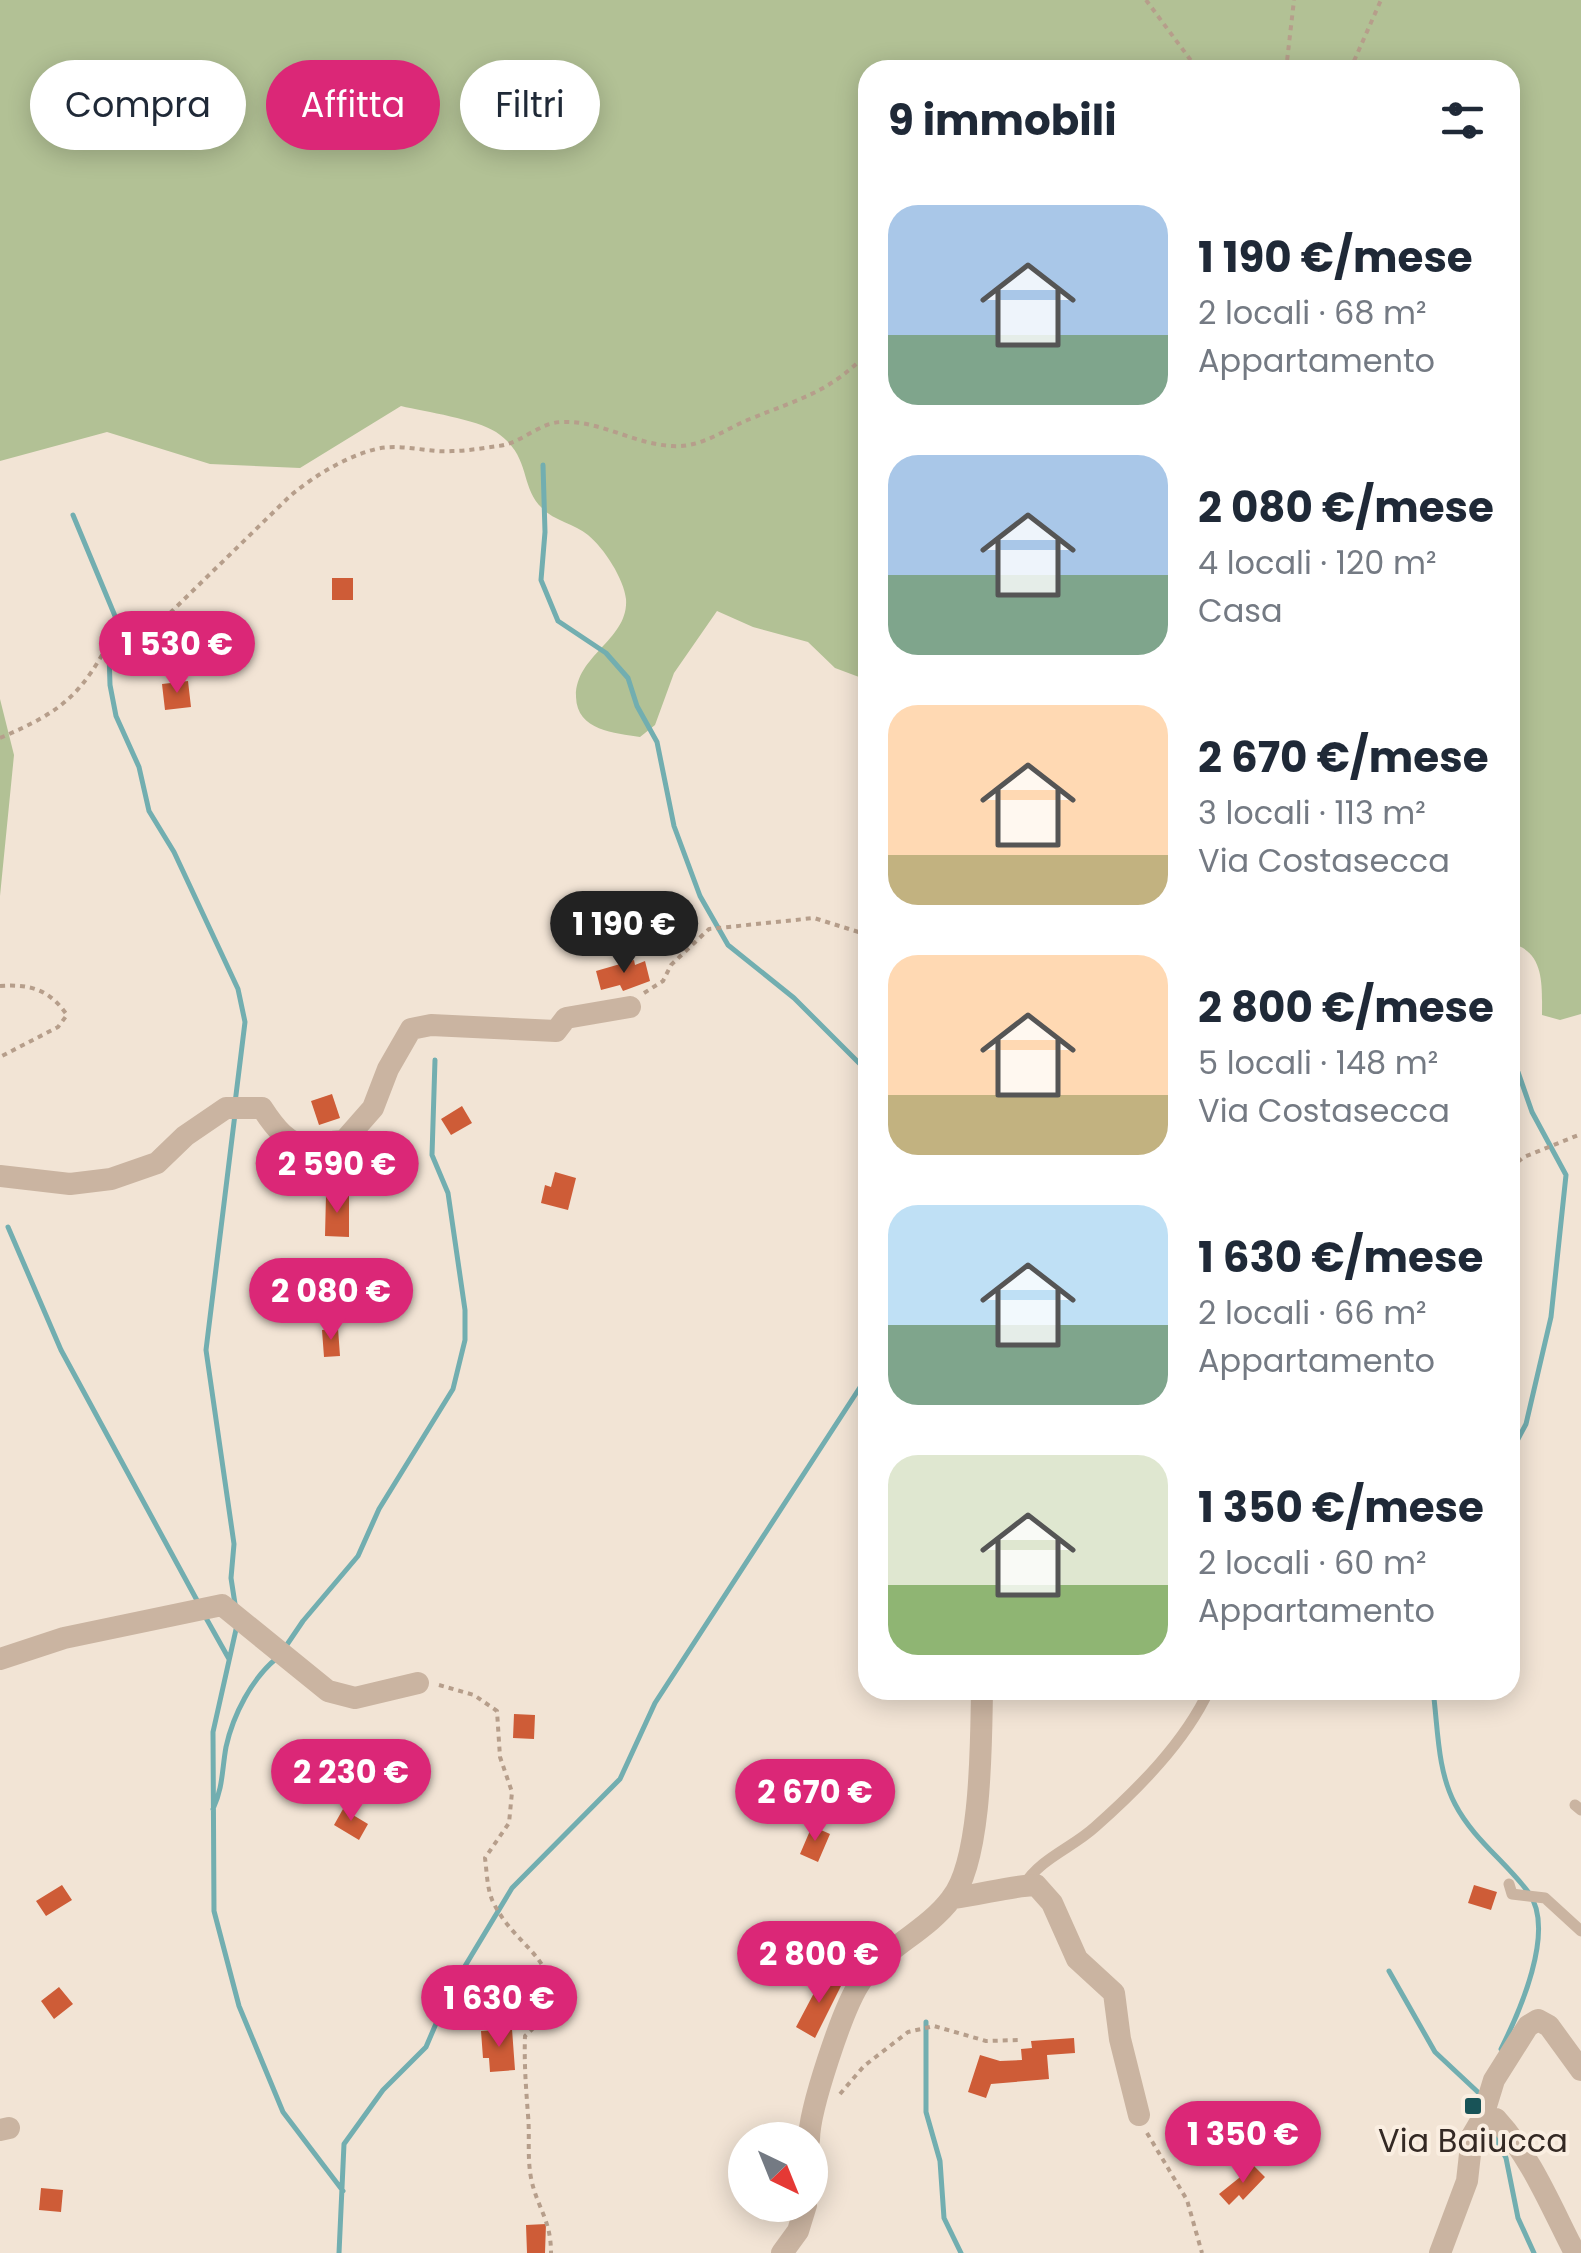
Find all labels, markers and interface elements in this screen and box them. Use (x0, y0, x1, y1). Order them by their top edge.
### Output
chip: Compra (30, 60, 246, 150)
chip: Affitta (266, 60, 440, 150)
chip: Filtri (460, 60, 600, 150)
text: 9 immobili (888, 91, 1117, 150)
icon: filters (1435, 93, 1490, 148)
text: 1 190 €/mese (1198, 228, 1473, 287)
icon: home (968, 245, 1088, 365)
text: 2 locali · 68 m² (1198, 290, 1427, 335)
text: Appartamento (1198, 338, 1435, 383)
text: 2 080 €/mese (1198, 478, 1494, 537)
icon: home (968, 495, 1088, 615)
text: 4 locali · 120 m² (1198, 540, 1437, 585)
text: Casa (1198, 588, 1283, 633)
pin: 1 530 € (85, 611, 269, 696)
text: 1 530 € (121, 621, 233, 666)
text: 2 670 €/mese (1198, 728, 1489, 787)
icon: home (968, 745, 1088, 865)
text: 3 locali · 113 m² (1198, 790, 1426, 835)
text: Via Costasecca (1198, 838, 1450, 883)
pin: 1 190 € (532, 891, 716, 976)
text: 1 190 € (572, 901, 676, 946)
text: 2 800 €/mese (1198, 978, 1494, 1037)
icon: home (968, 995, 1088, 1115)
text: 5 locali · 148 m² (1198, 1040, 1438, 1085)
text: Via Costasecca (1198, 1088, 1450, 1133)
pin: 2 590 € (245, 1131, 429, 1216)
text: 2 590 € (278, 1141, 396, 1186)
text: 1 630 €/mese (1198, 1228, 1483, 1287)
icon: home (968, 1245, 1088, 1365)
pin: 2 080 € (239, 1258, 423, 1343)
text: 2 080 € (271, 1268, 391, 1313)
text: 2 locali · 66 m² (1198, 1290, 1427, 1335)
text: Appartamento (1198, 1338, 1435, 1383)
text: 1 350 €/mese (1198, 1478, 1484, 1537)
icon: home (968, 1495, 1088, 1615)
text: 2 locali · 60 m² (1198, 1540, 1426, 1585)
text: Appartamento (1198, 1588, 1435, 1633)
pin: 2 230 € (259, 1739, 443, 1824)
text: 2 230 € (293, 1749, 409, 1794)
pin: 2 670 € (723, 1759, 907, 1844)
text: 2 670 € (757, 1769, 873, 1814)
pin: 2 800 € (727, 1921, 911, 2006)
text: 2 800 € (759, 1931, 879, 1976)
pin: 1 630 € (407, 1965, 591, 2050)
text: 1 630 € (443, 1975, 555, 2020)
marker: Via Baiucca (1462, 2095, 1484, 2117)
pin: 1 350 € (1151, 2101, 1335, 2186)
text: 1 350 € (1187, 2111, 1299, 2156)
place label: Via Baiucca (1378, 2118, 1568, 2163)
north arrow (728, 2122, 828, 2222)
map controls (728, 2122, 828, 2222)

